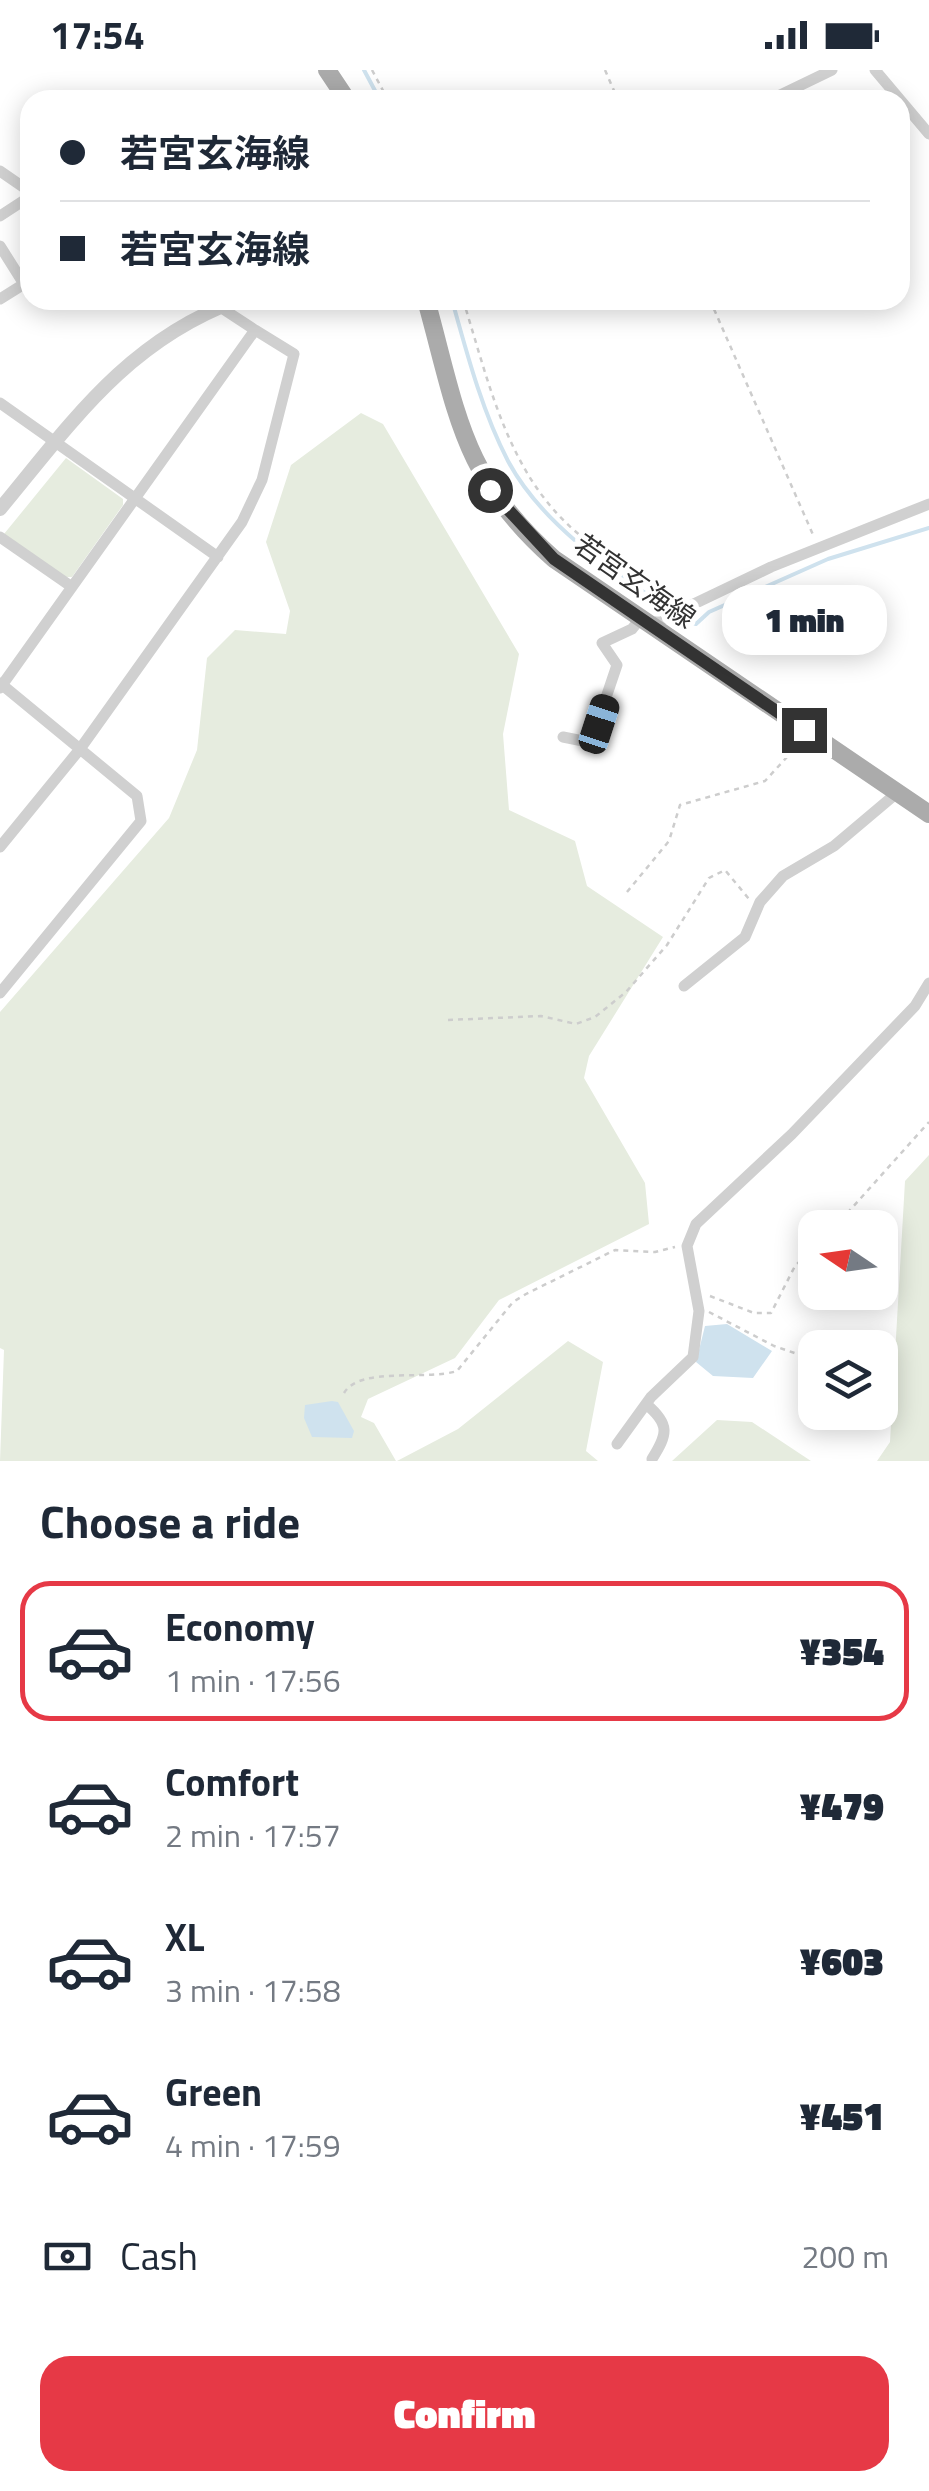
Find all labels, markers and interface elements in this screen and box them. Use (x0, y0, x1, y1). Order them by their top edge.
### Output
text: 17:54 (50, 6, 145, 64)
text: 若宮玄海線 (120, 124, 310, 182)
text: 若宮玄海線 (120, 220, 310, 278)
route start (468, 468, 513, 513)
street label: 若宮玄海線 (566, 523, 705, 638)
callout: 1 min (722, 585, 886, 655)
text: 1 min (765, 596, 844, 644)
car (575, 691, 623, 757)
route end (782, 708, 827, 753)
north arrow (798, 1210, 898, 1310)
map controls (798, 1210, 898, 1430)
button: layers (798, 1330, 898, 1430)
text: Choose a ride (40, 1487, 300, 1555)
text: Economy (165, 1598, 315, 1656)
icon: car (45, 1606, 135, 1696)
text: ¥354 (799, 1622, 884, 1680)
text: 1 min · 17:56 (165, 1656, 341, 1704)
text: Comfort (165, 1753, 299, 1811)
icon: car (45, 1761, 135, 1851)
text: ¥479 (799, 1777, 884, 1835)
text: 2 min · 17:57 (165, 1811, 341, 1859)
text: XL (165, 1908, 205, 1966)
icon: car (45, 1916, 135, 2006)
text: ¥603 (799, 1932, 884, 1990)
text: 3 min · 17:58 (165, 1966, 341, 2014)
text: Green (165, 2063, 262, 2121)
icon: car (45, 2071, 135, 2161)
text: ¥451 (799, 2087, 884, 2145)
text: 4 min · 17:59 (165, 2121, 341, 2169)
text: Cash (120, 2227, 198, 2285)
icon: cash (40, 2229, 95, 2284)
text: 200 m (801, 2232, 889, 2280)
button: Confirm (40, 2356, 889, 2471)

